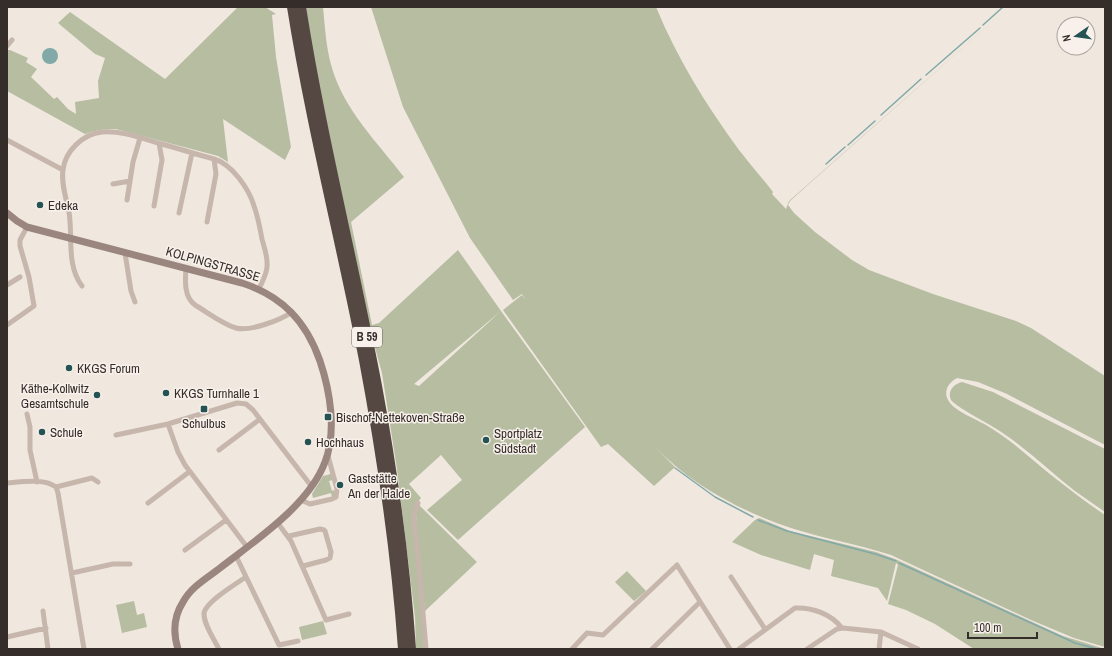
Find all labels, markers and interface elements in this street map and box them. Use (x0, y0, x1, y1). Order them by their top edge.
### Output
north arrow (1056, 16, 1096, 56)
text: N (1059, 34, 1074, 43)
place label: Edeka (48, 197, 78, 214)
marker: Edeka (35, 200, 45, 210)
street label: KOLPINGSTRASSE (164, 242, 262, 286)
road number: B 59 (352, 327, 382, 347)
place label: KKGS Forum (77, 360, 140, 377)
marker: KKGS Forum (64, 363, 74, 373)
place label: Käthe-Kollwitz Gesamtschule (21, 380, 89, 412)
place label: KKGS Turnhalle 1 (174, 385, 259, 402)
marker: KKGS Turnhalle 1 (161, 388, 171, 398)
marker: Käthe-Kollwitz Gesamtschule (92, 390, 102, 400)
marker: Schulbus (199, 404, 209, 414)
place label: Bischof-Nettekoven-Straße (336, 409, 465, 426)
marker: Bischof-Nettekoven-Straße (323, 412, 333, 422)
place label: Schulbus (182, 415, 226, 432)
place label: Schule (50, 424, 83, 441)
place label: Sportplatz Südstadt (494, 425, 542, 457)
marker: Schule (37, 427, 47, 437)
place label: Hochhaus (316, 434, 364, 451)
marker: Sportplatz Südstadt (481, 435, 491, 445)
marker: Hochhaus (303, 437, 313, 447)
place label: Gaststätte An der Halde (347, 470, 410, 502)
marker: Gaststätte An der Halde (335, 480, 345, 490)
scale bar (968, 614, 1037, 640)
text: 100 m (974, 620, 1001, 636)

